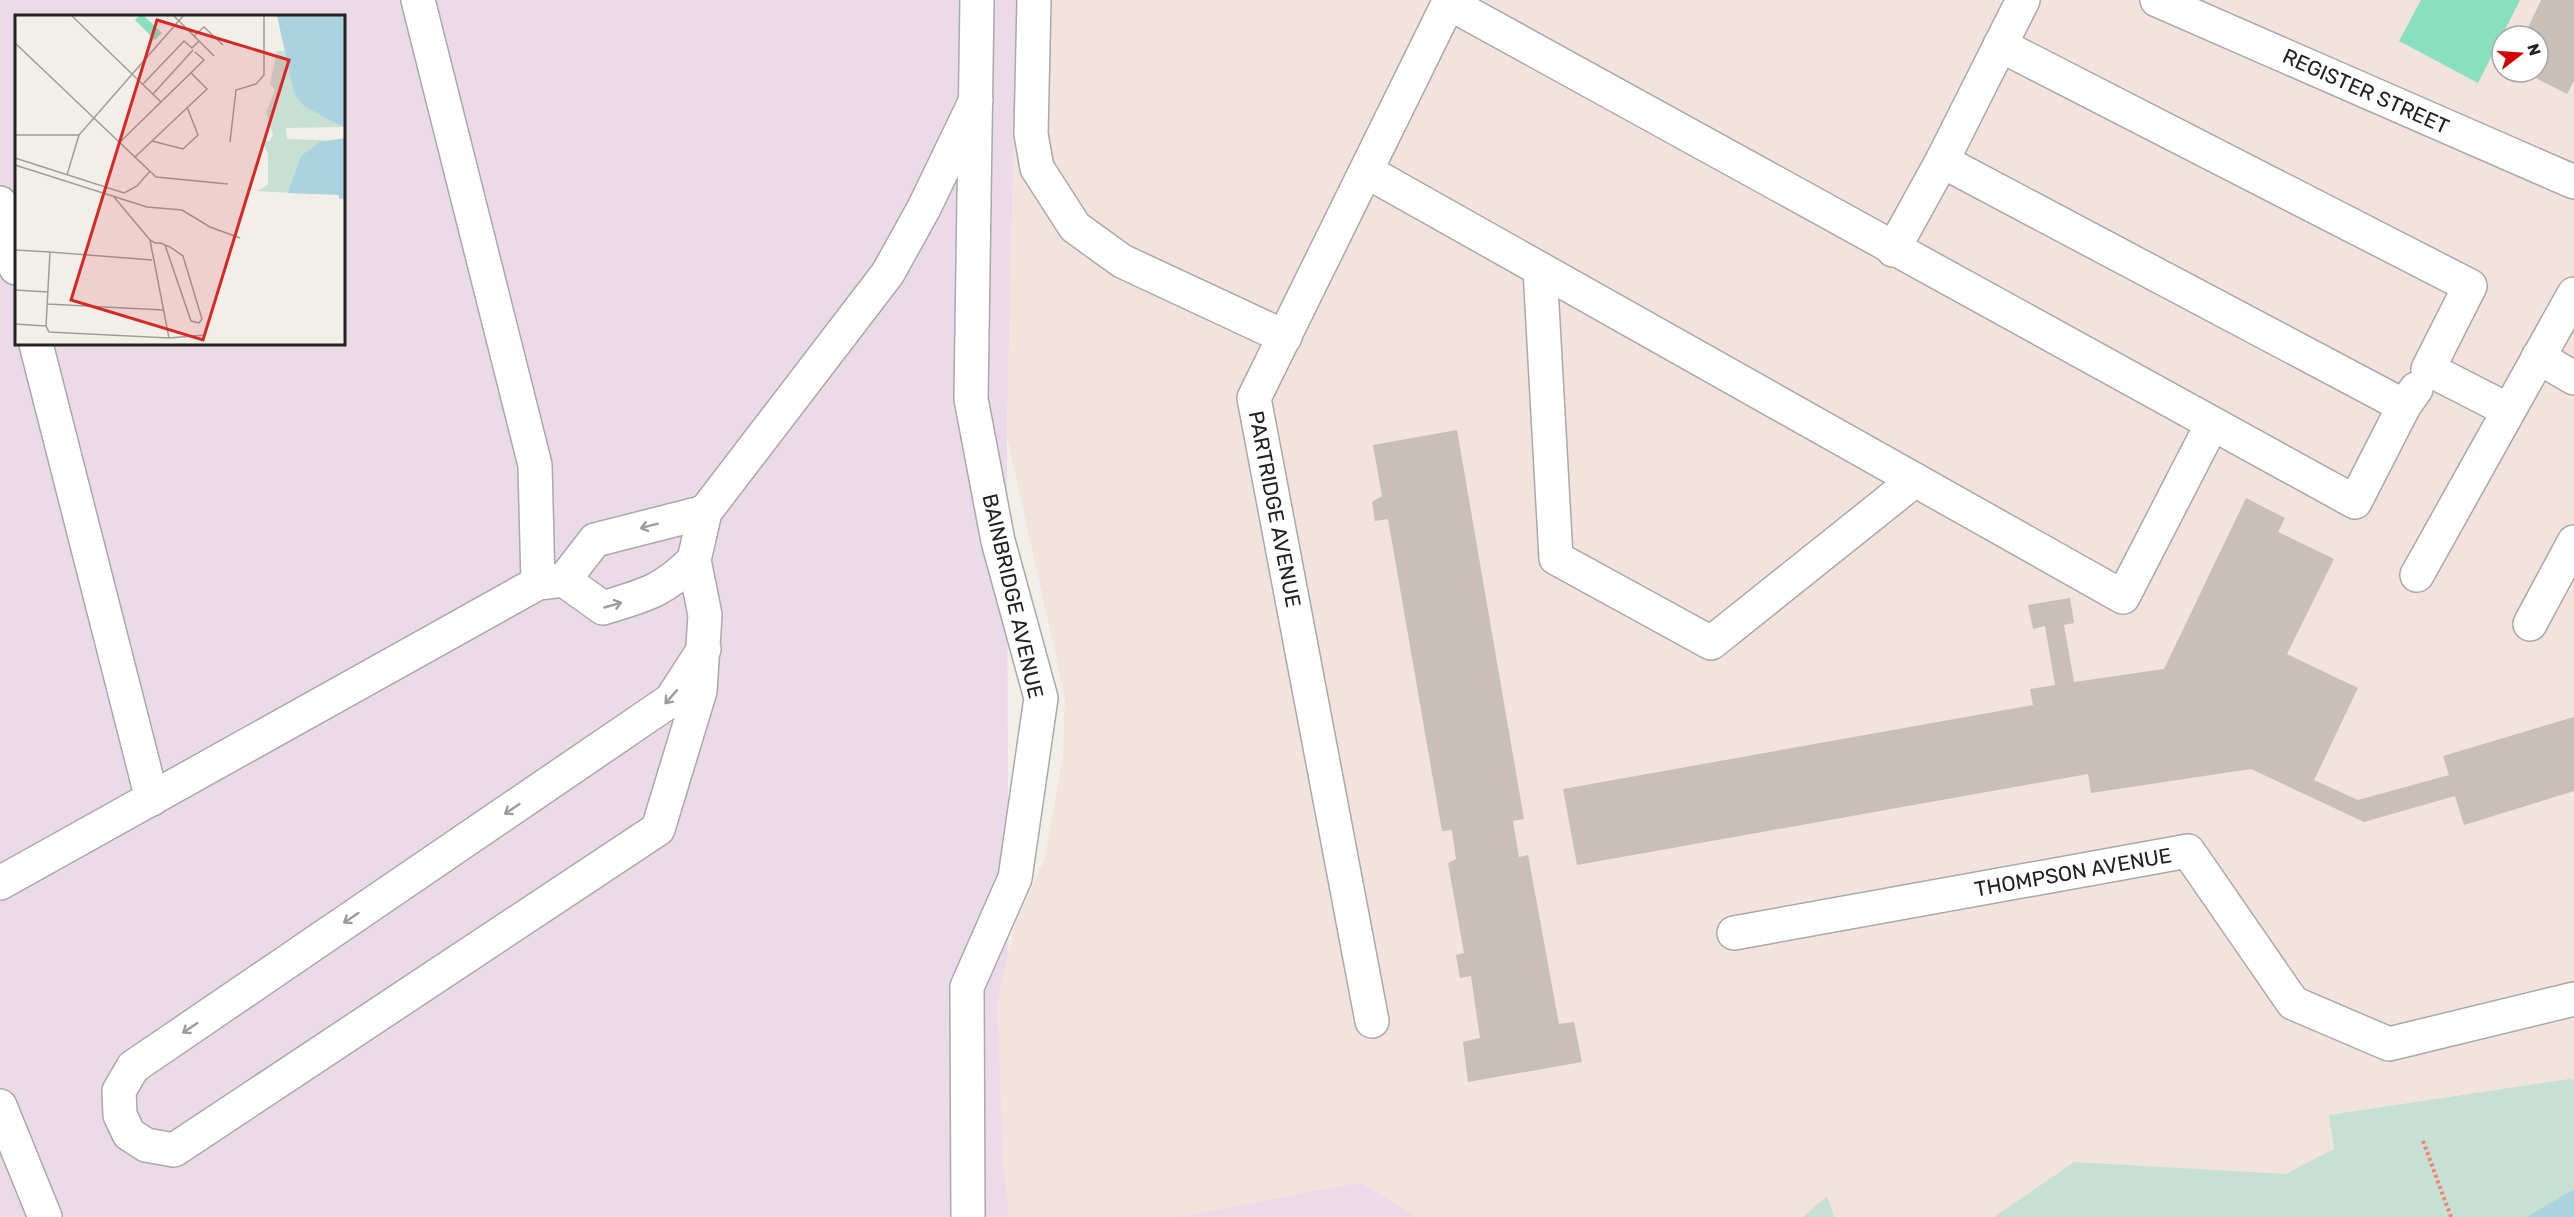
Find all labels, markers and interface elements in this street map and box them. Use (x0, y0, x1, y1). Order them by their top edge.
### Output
inset map (15, 15, 345, 345)
north arrow (2490, 24, 2550, 84)
text: N (2523, 41, 2545, 58)
street label: REGISTER STREET (2279, 43, 2453, 139)
street label: PARTRIDGE AVENUE (1244, 409, 1306, 609)
street label: BAINBRIDGE AVENUE (977, 491, 1049, 701)
one-way arrow (639, 521, 658, 533)
one-way arrow (604, 599, 623, 610)
one-way arrow (665, 689, 678, 705)
one-way arrow (504, 802, 521, 815)
street label: THOMPSON AVENUE (1973, 842, 2173, 902)
one-way arrow (343, 912, 360, 925)
one-way arrow (182, 1022, 199, 1034)

